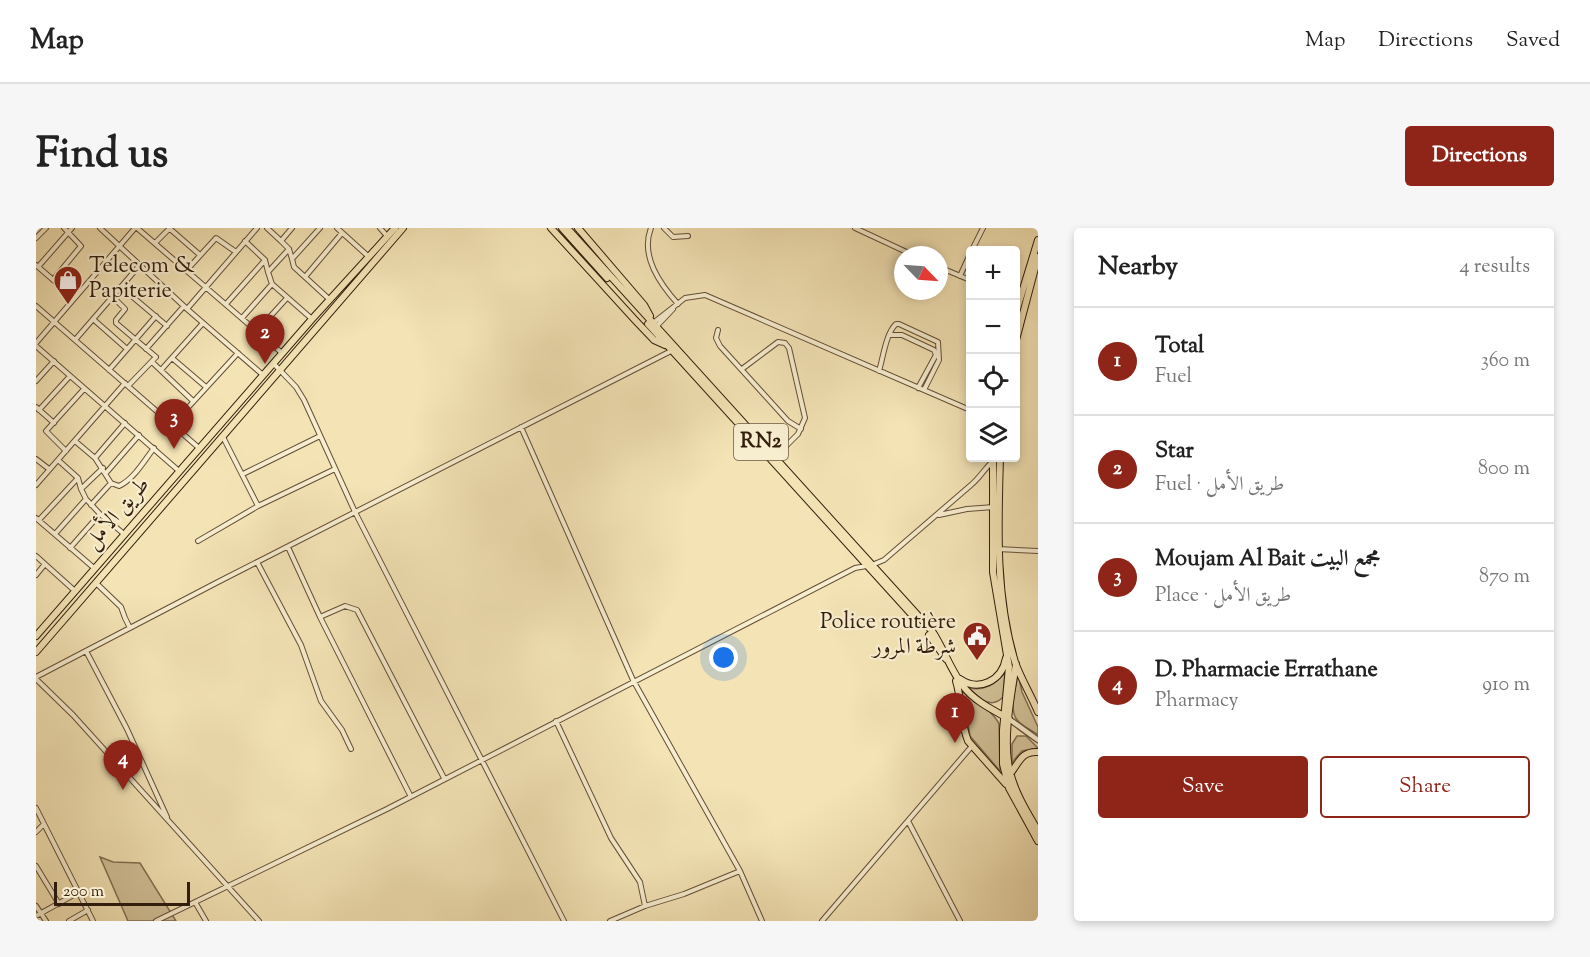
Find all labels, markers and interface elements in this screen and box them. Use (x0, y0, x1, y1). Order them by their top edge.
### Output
text: Map (30, 21, 84, 61)
text: Map (1305, 26, 1345, 56)
text: Directions (1378, 26, 1473, 56)
text: Saved (1506, 26, 1560, 56)
text: Find us (36, 126, 168, 186)
button: Directions (1405, 126, 1554, 186)
north arrow (894, 246, 948, 300)
map controls (966, 246, 1020, 462)
button: + (966, 246, 1020, 300)
text: Nearby (1098, 249, 1178, 286)
place label: Telecom & Papiterie (89, 251, 195, 308)
text: 4 results (1459, 253, 1530, 282)
shop icon: Telecom & Papiterie (52, 264, 84, 306)
button: − (966, 300, 1020, 354)
pin: 2 (246, 314, 284, 364)
text: Total (1155, 331, 1204, 363)
text: 1 (1114, 347, 1121, 376)
text: 360 m (1481, 347, 1530, 376)
button: locate (966, 354, 1020, 408)
text: Fuel (1155, 363, 1192, 392)
pin: 3 (154, 400, 194, 449)
button: layers (966, 408, 1020, 462)
road number: RN2 (734, 424, 788, 460)
text: Star (1155, 436, 1194, 468)
text: 2 (1113, 455, 1122, 484)
text: 800 m (1478, 455, 1530, 484)
street label: طريق الأمل (76, 470, 158, 557)
text: Fuel · طريق الأمل (1155, 471, 1284, 500)
text: Moujam Al Bait مجمع البيت (1155, 544, 1380, 576)
text: 3 (1113, 563, 1122, 592)
text: 870 m (1479, 563, 1530, 592)
text: Place · طريق الأمل (1155, 582, 1291, 611)
place label: Police routière شرطة المرور (820, 607, 956, 664)
public building icon: Police routière شرطة المرور (961, 620, 993, 662)
your location (709, 643, 738, 672)
text: D. Pharmacie Errathane (1155, 655, 1378, 687)
text: 4 (1112, 671, 1123, 700)
text: 910 m (1482, 671, 1530, 700)
text: Pharmacy (1155, 687, 1238, 716)
pin: 1 (936, 694, 974, 743)
pin: 4 (104, 740, 142, 790)
button: Save (1098, 756, 1308, 818)
button: Share (1320, 756, 1530, 818)
scale bar (54, 879, 190, 906)
text: 200 m (63, 881, 104, 904)

